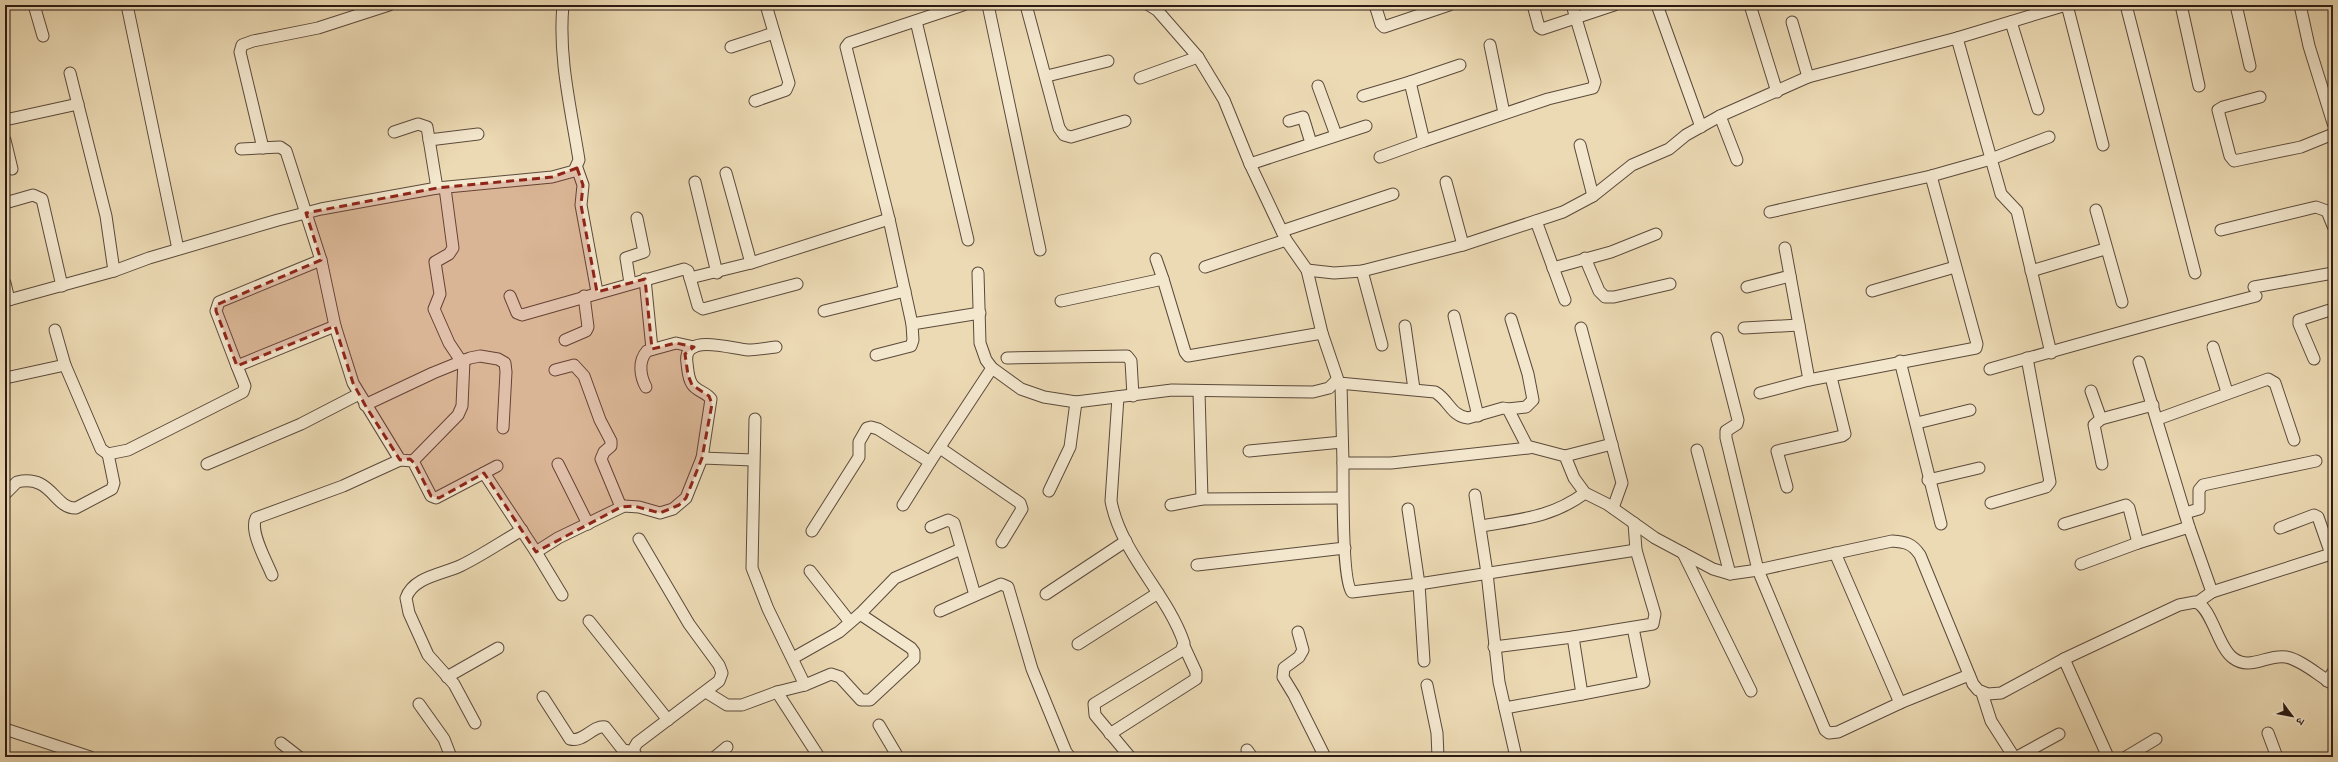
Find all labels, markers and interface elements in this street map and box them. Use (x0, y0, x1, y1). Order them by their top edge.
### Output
north arrow (2272, 696, 2312, 736)
text: उ (2292, 714, 2308, 729)

